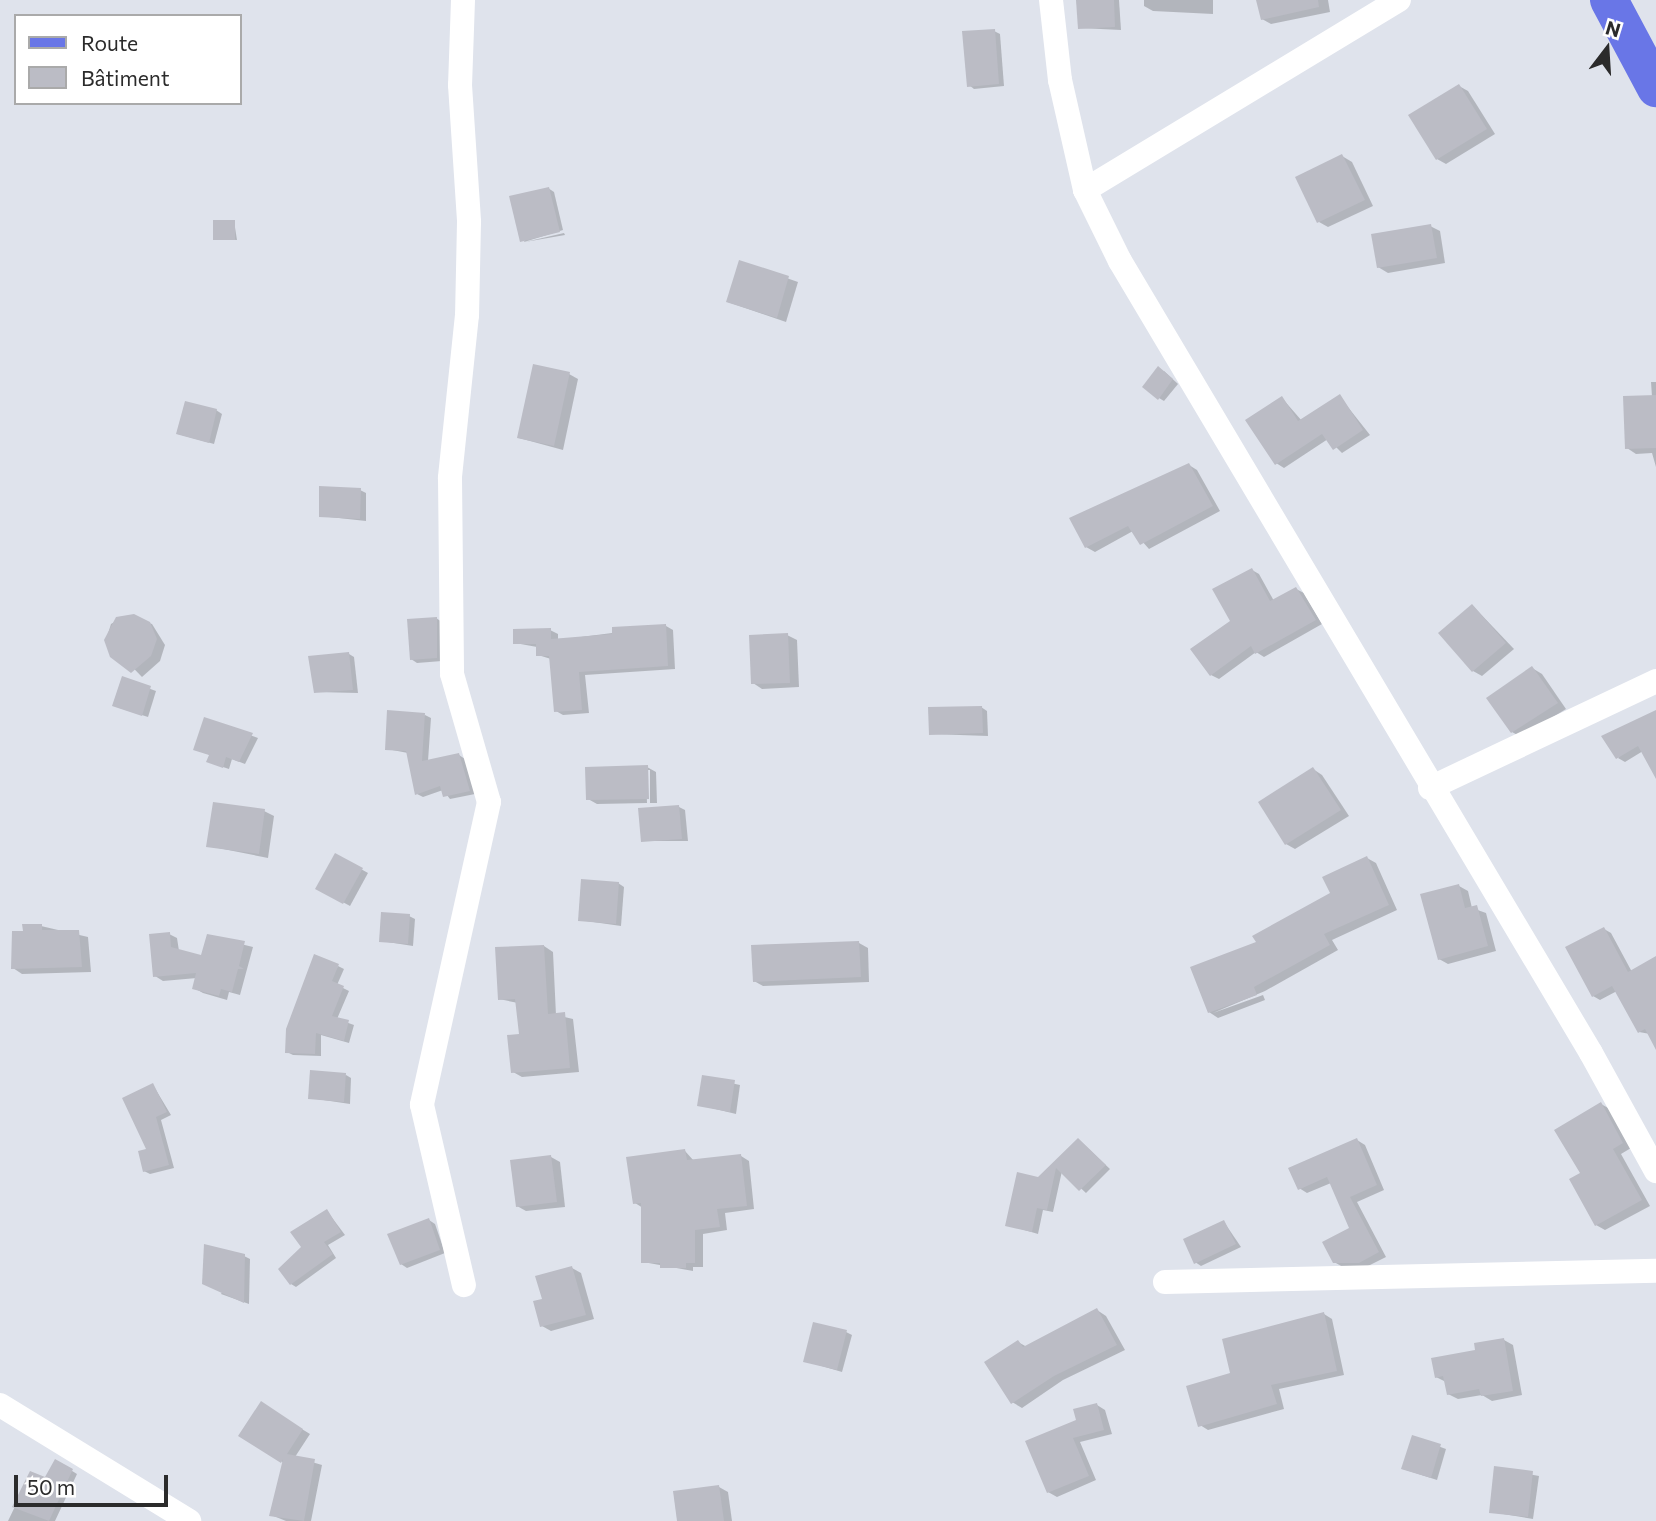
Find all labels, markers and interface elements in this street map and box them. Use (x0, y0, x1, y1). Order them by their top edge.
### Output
legend (14, 14, 242, 105)
north arrow (1572, 14, 1642, 84)
text: N (1603, 15, 1623, 42)
text: Route (81, 30, 138, 55)
text: Bâtiment (81, 65, 170, 90)
scale bar (18, 1462, 172, 1506)
text: 50 m (27, 1474, 75, 1499)

